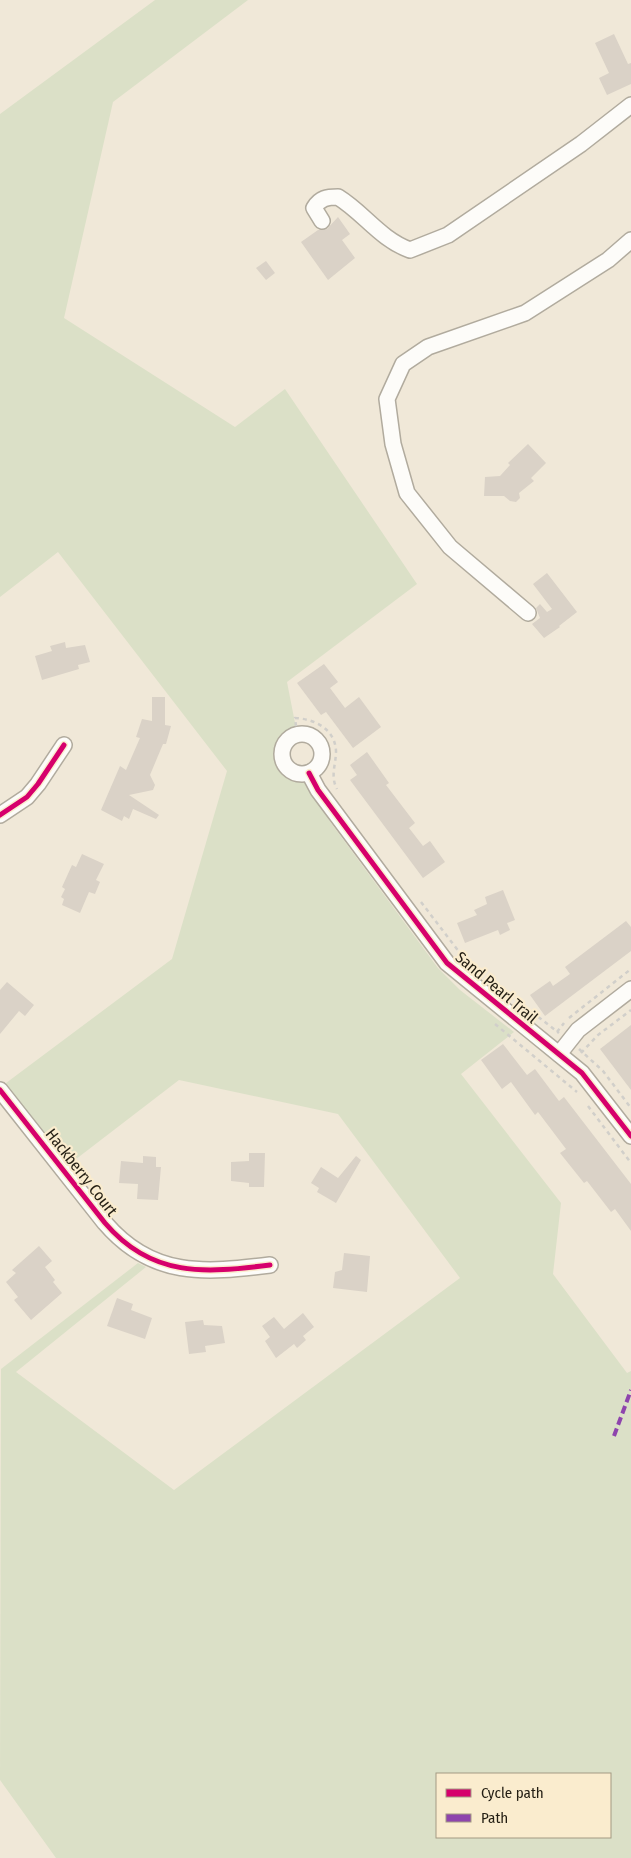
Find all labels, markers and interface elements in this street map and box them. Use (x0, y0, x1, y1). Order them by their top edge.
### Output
street label: Sand Pearl Trail (452, 947, 542, 1027)
street label: Hackberry Court (42, 1125, 122, 1220)
legend (436, 1773, 611, 1838)
text: Cycle path (481, 1784, 544, 1802)
text: Path (481, 1809, 508, 1827)

